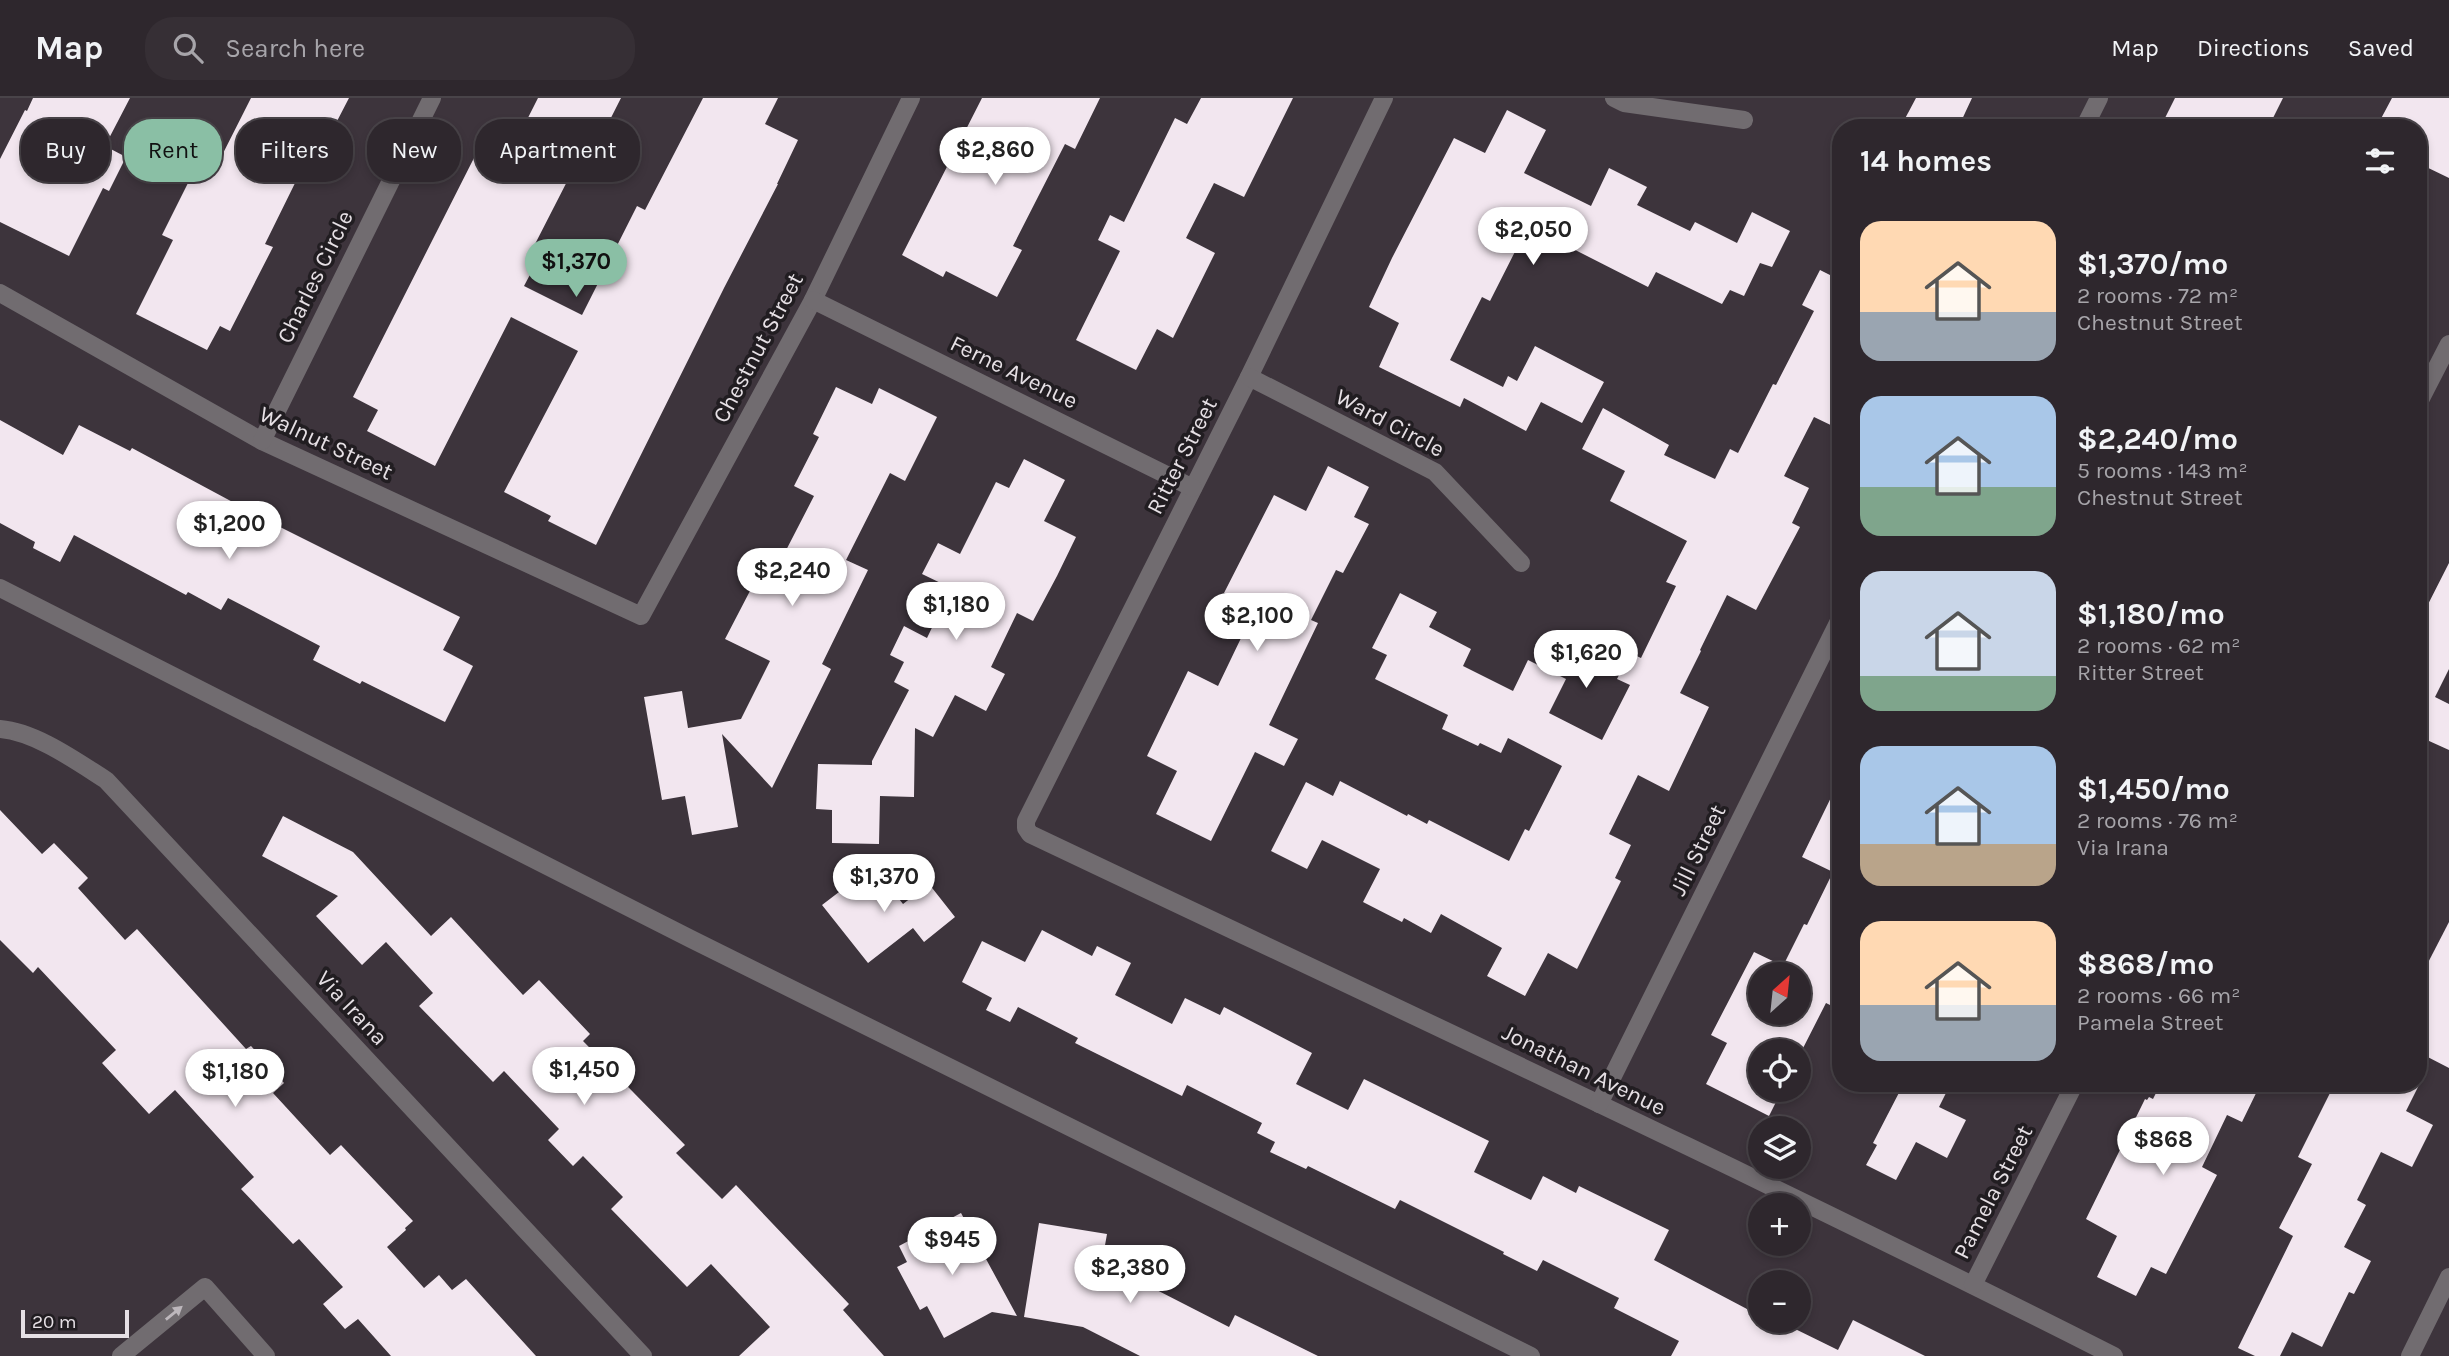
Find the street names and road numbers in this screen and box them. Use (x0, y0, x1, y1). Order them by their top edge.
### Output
street label: Charles Circle (271, 206, 359, 348)
street label: Chestnut Street (707, 268, 809, 427)
street label: Ferne Avenue (946, 330, 1082, 414)
street label: Ward Circle (1331, 383, 1449, 463)
street label: Ritter Street (1141, 393, 1223, 519)
street label: Walnut Street (255, 400, 397, 486)
street label: Jill Street (1664, 800, 1732, 900)
street label: Via Irana (311, 965, 393, 1051)
street label: Jonathan Avenue (1498, 1019, 1670, 1121)
street label: Pamela Street (1948, 1120, 2038, 1263)

